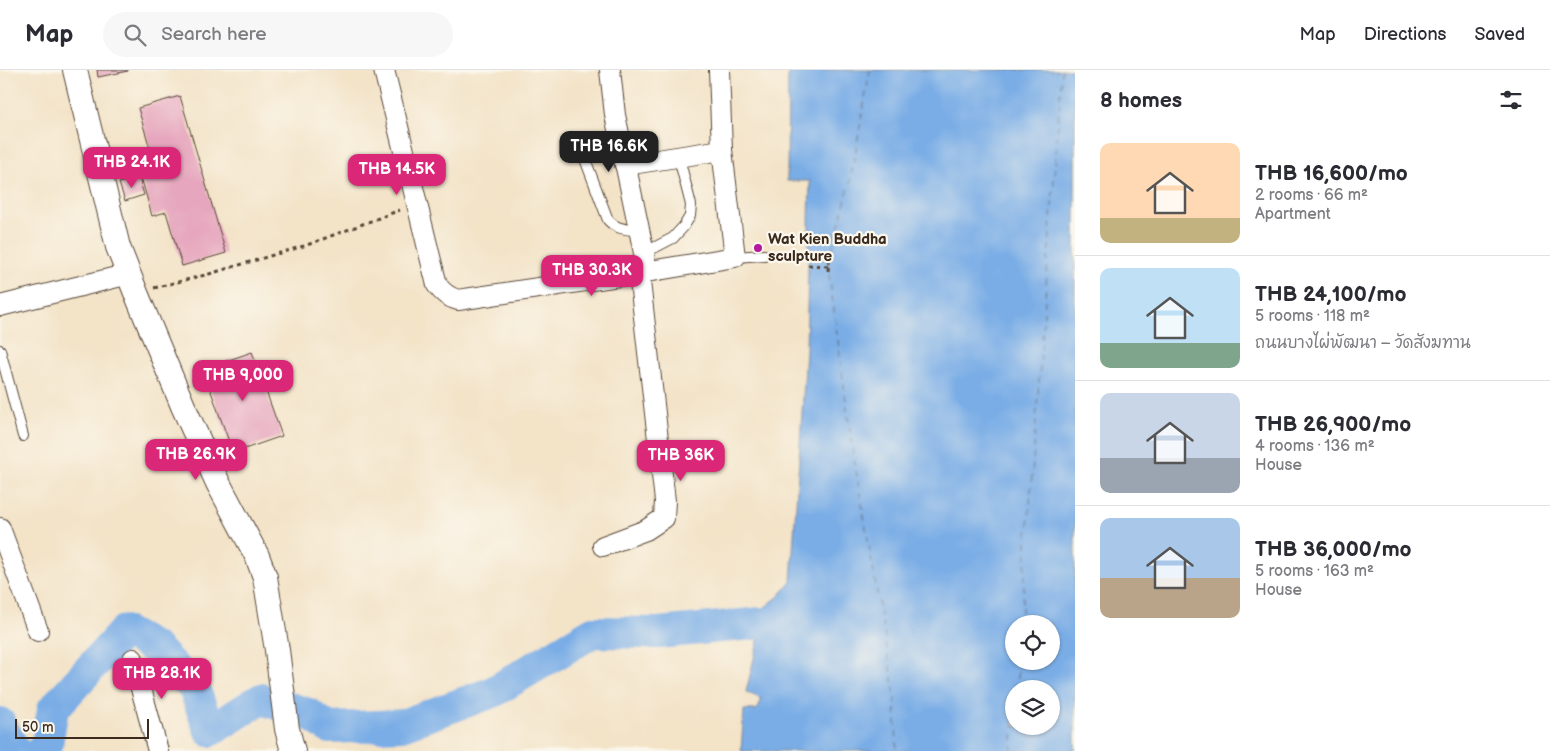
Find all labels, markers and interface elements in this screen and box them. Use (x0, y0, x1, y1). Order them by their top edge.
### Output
search box (103, 12, 453, 57)
text: Map (25, 20, 73, 49)
icon: search (121, 21, 149, 49)
text: Search here (161, 23, 267, 46)
text: Map (1300, 24, 1336, 45)
text: Directions (1364, 24, 1446, 45)
text: Saved (1474, 24, 1525, 45)
icon: filters (1497, 86, 1525, 114)
text: 8 homes (1100, 88, 1182, 113)
pin: THB 16.6K (552, 131, 666, 173)
text: THB 16.6K (570, 137, 648, 156)
pin: THB 24.1K (75, 146, 189, 189)
text: THB 24.1K (94, 153, 170, 172)
pin: THB 14.5K (340, 154, 454, 196)
text: THB 14.5K (359, 160, 435, 179)
text: THB 16,600/mo (1255, 161, 1408, 186)
icon: home (1140, 163, 1200, 223)
text: 2 rooms · 66 m² (1255, 186, 1368, 205)
text: Apartment (1255, 205, 1331, 224)
place label: Wat Kien Buddha sculpture (768, 230, 887, 266)
marker: Wat Kien Buddha sculpture (752, 242, 764, 254)
pin: THB 30.3K (535, 254, 649, 297)
text: THB 30.3K (552, 261, 632, 280)
text: THB 24,100/mo (1255, 282, 1406, 307)
icon: home (1140, 288, 1200, 348)
text: 5 rooms · 118 m² (1255, 307, 1370, 326)
text: ถนนบางไผ่พัฒนา – วัดสังฆทาน (1255, 334, 1471, 353)
pin: THB 9,000 (186, 360, 300, 402)
text: THB 9,000 (203, 366, 283, 385)
text: THB 26,900/mo (1255, 412, 1411, 437)
icon: home (1140, 413, 1200, 473)
text: 4 rooms · 136 m² (1255, 437, 1375, 456)
pin: THB 26.9K (139, 438, 253, 481)
pin: THB 36K (635, 440, 727, 482)
text: THB 26.9K (156, 445, 236, 464)
text: THB 36K (648, 446, 714, 465)
text: House (1255, 456, 1302, 475)
text: THB 36,000/mo (1255, 537, 1412, 562)
icon: home (1140, 538, 1200, 598)
text: 5 rooms · 163 m² (1255, 562, 1374, 581)
text: House (1255, 581, 1302, 600)
map controls (1005, 615, 1060, 735)
button: locate (1005, 615, 1060, 670)
pin: THB 28.1K (105, 658, 219, 700)
text: THB 28.1K (124, 664, 200, 683)
button: layers (1005, 680, 1060, 735)
scale bar (15, 716, 149, 739)
text: 50 m (22, 719, 54, 736)

